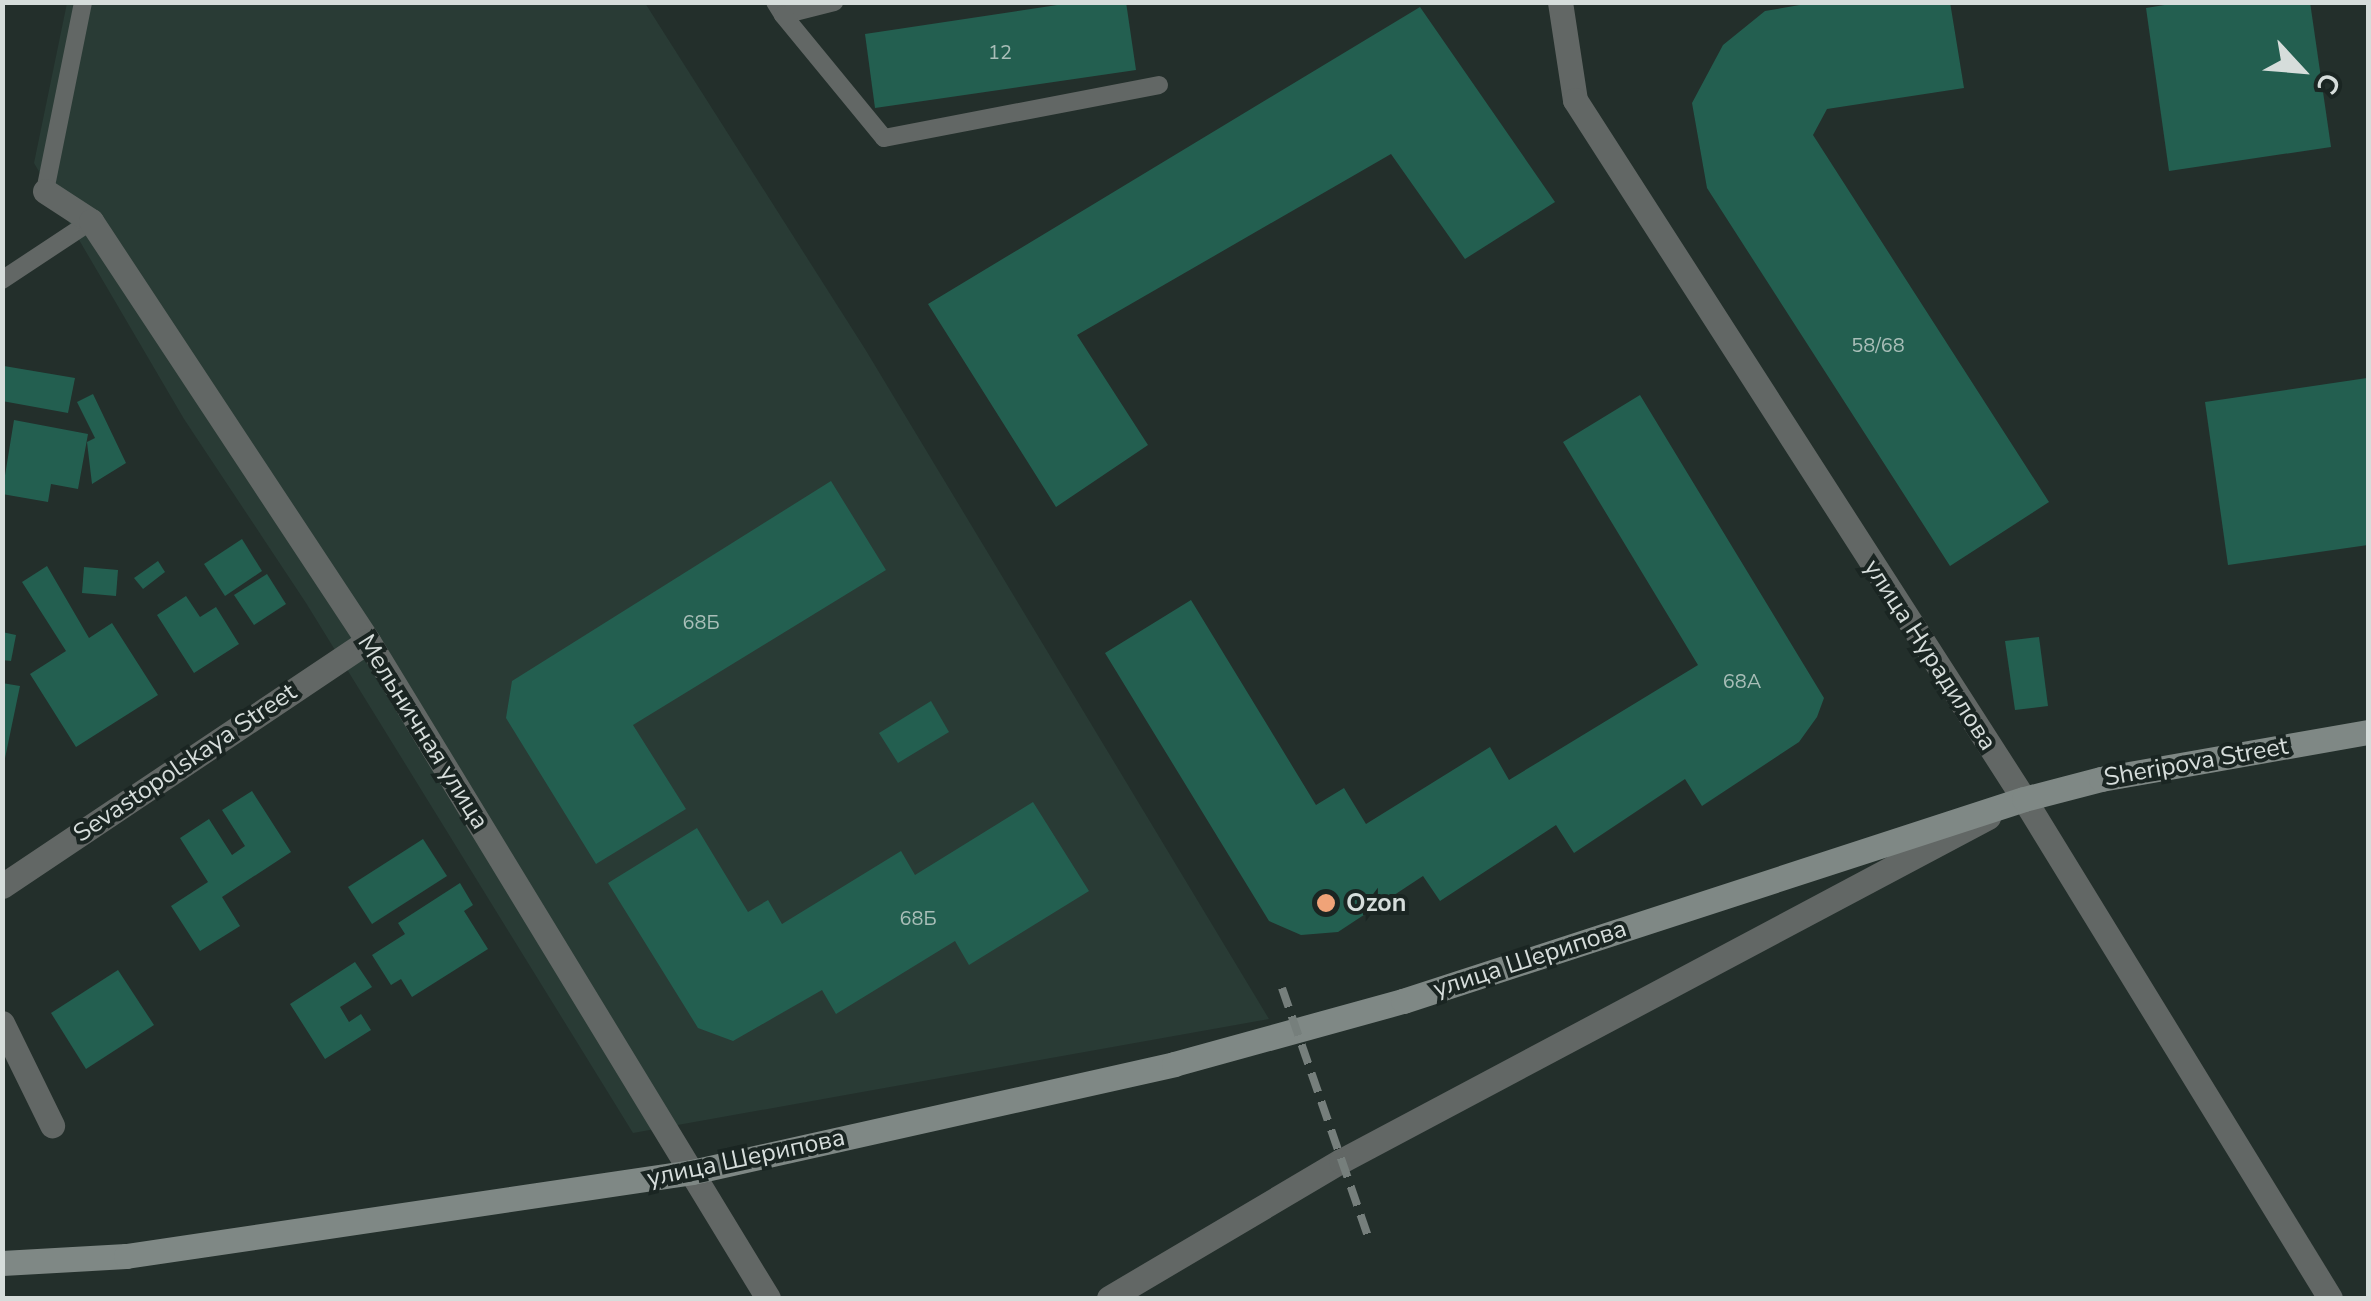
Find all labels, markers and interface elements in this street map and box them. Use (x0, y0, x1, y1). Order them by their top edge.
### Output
north arrow (2251, 20, 2351, 120)
house number: 12 (988, 40, 1012, 64)
text: С (2307, 66, 2349, 100)
house number: 58/68 (1851, 333, 1905, 357)
street label: улица Нурадилова (1857, 554, 2003, 756)
house number: 68Б (682, 610, 720, 634)
street label: Мельничная улица (351, 629, 495, 835)
house number: 68А (1723, 669, 1761, 693)
street label: Sevastopolskaya Street (68, 677, 302, 849)
street label: Sheripova Street (2102, 731, 2290, 793)
place label: Ozon (1346, 888, 1406, 918)
marker: Ozon (1315, 892, 1337, 914)
house number: 68Б (899, 906, 937, 930)
street label: улица Шерипова (1430, 914, 1630, 1004)
street label: улица Шерипова (644, 1122, 848, 1194)

